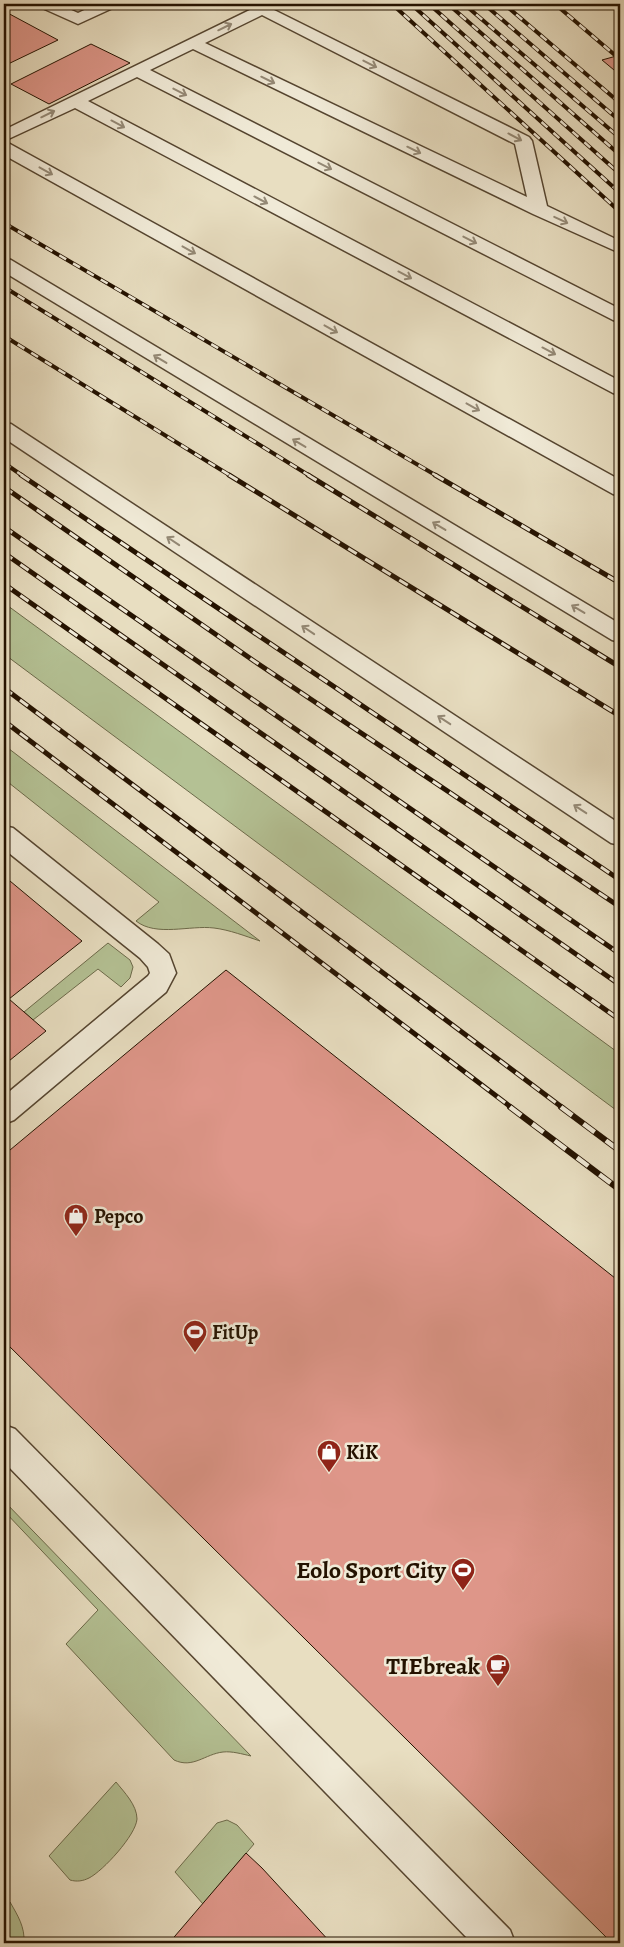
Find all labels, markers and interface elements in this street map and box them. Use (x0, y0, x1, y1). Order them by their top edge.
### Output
one-way arrow (217, 22, 232, 32)
one-way arrow (362, 60, 377, 69)
one-way arrow (260, 76, 275, 85)
one-way arrow (173, 87, 188, 97)
one-way arrow (40, 109, 55, 119)
one-way arrow (110, 119, 125, 129)
one-way arrow (507, 133, 522, 142)
one-way arrow (406, 146, 421, 155)
one-way arrow (318, 161, 333, 171)
one-way arrow (39, 166, 54, 176)
one-way arrow (254, 195, 269, 205)
one-way arrow (553, 216, 568, 226)
one-way arrow (462, 235, 477, 245)
one-way arrow (181, 245, 196, 255)
one-way arrow (397, 271, 412, 280)
one-way arrow (323, 324, 337, 334)
one-way arrow (541, 347, 556, 356)
one-way arrow (154, 353, 168, 363)
one-way arrow (465, 403, 479, 413)
one-way arrow (293, 437, 307, 447)
one-way arrow (431, 521, 446, 531)
one-way arrow (166, 536, 180, 546)
one-way arrow (572, 604, 586, 614)
one-way arrow (302, 625, 316, 635)
one-way arrow (437, 715, 451, 725)
one-way arrow (573, 804, 587, 814)
shop icon: Pepco (63, 1203, 89, 1237)
place label: Pepco (94, 1203, 143, 1230)
sports icon: FitUp (182, 1319, 208, 1353)
place label: FitUp (212, 1319, 259, 1346)
shop icon: KiK (316, 1439, 342, 1473)
place label: KiK (346, 1439, 379, 1466)
place label: Eolo Sport City (296, 1554, 447, 1586)
sports icon: Eolo Sport City (450, 1557, 476, 1591)
place label: TIEbreak (386, 1650, 481, 1682)
cafe icon: TIEbreak (485, 1653, 511, 1687)

